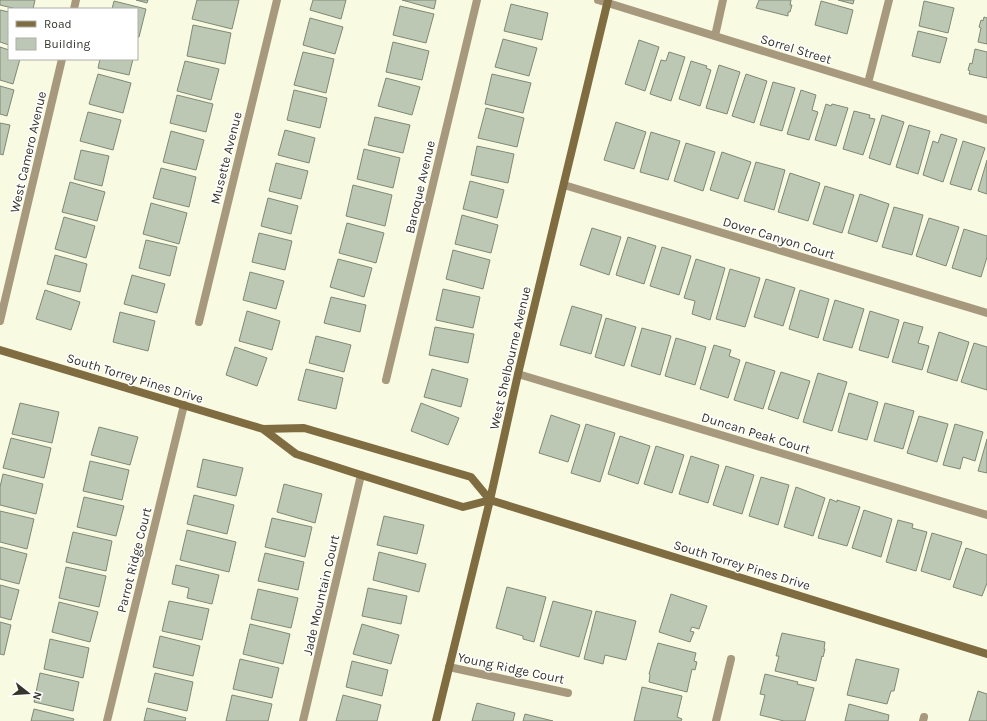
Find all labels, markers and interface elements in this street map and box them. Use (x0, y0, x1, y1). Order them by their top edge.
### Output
legend (8, 8, 138, 60)
text: Road (44, 17, 72, 31)
street label: Sorrel Street (759, 31, 833, 67)
text: Building (44, 37, 91, 51)
street label: West Camero Avenue (7, 89, 49, 214)
street label: Musette Avenue (207, 110, 245, 206)
street label: Baroque Avenue (402, 139, 439, 235)
street label: Dover Canyon Court (721, 214, 837, 262)
street label: West Shelbourne Avenue (486, 285, 534, 431)
street label: South Torrey Pines Drive (65, 350, 206, 406)
street label: Duncan Peak Court (700, 409, 812, 457)
street label: Parrot Ridge Court (114, 506, 154, 614)
street label: Jade Mountain Court (300, 533, 342, 657)
street label: South Torrey Pines Drive (672, 537, 813, 593)
street label: Young Ridge Court (456, 649, 566, 687)
north arrow (8, 673, 48, 713)
text: N (30, 690, 44, 701)

